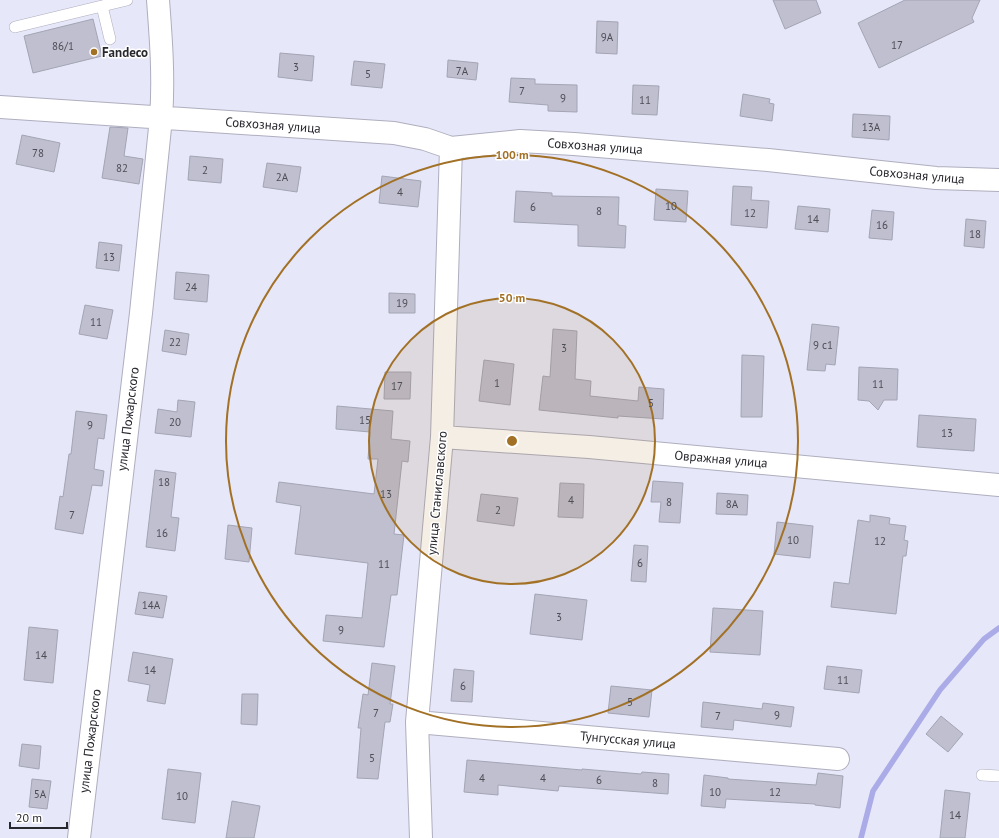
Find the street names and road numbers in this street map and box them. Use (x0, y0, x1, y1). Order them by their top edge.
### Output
street label: Совхозная улица (225, 113, 321, 137)
street label: Совхозная улица (547, 134, 643, 158)
street label: Совхозная улица (869, 162, 965, 188)
street label: улица Пожарского (113, 366, 143, 472)
street label: улица Станиславского (423, 430, 451, 556)
street label: Овражная улица (674, 446, 768, 472)
street label: улица Пожарского (75, 688, 105, 794)
street label: Тунгусская улица (579, 727, 677, 753)

